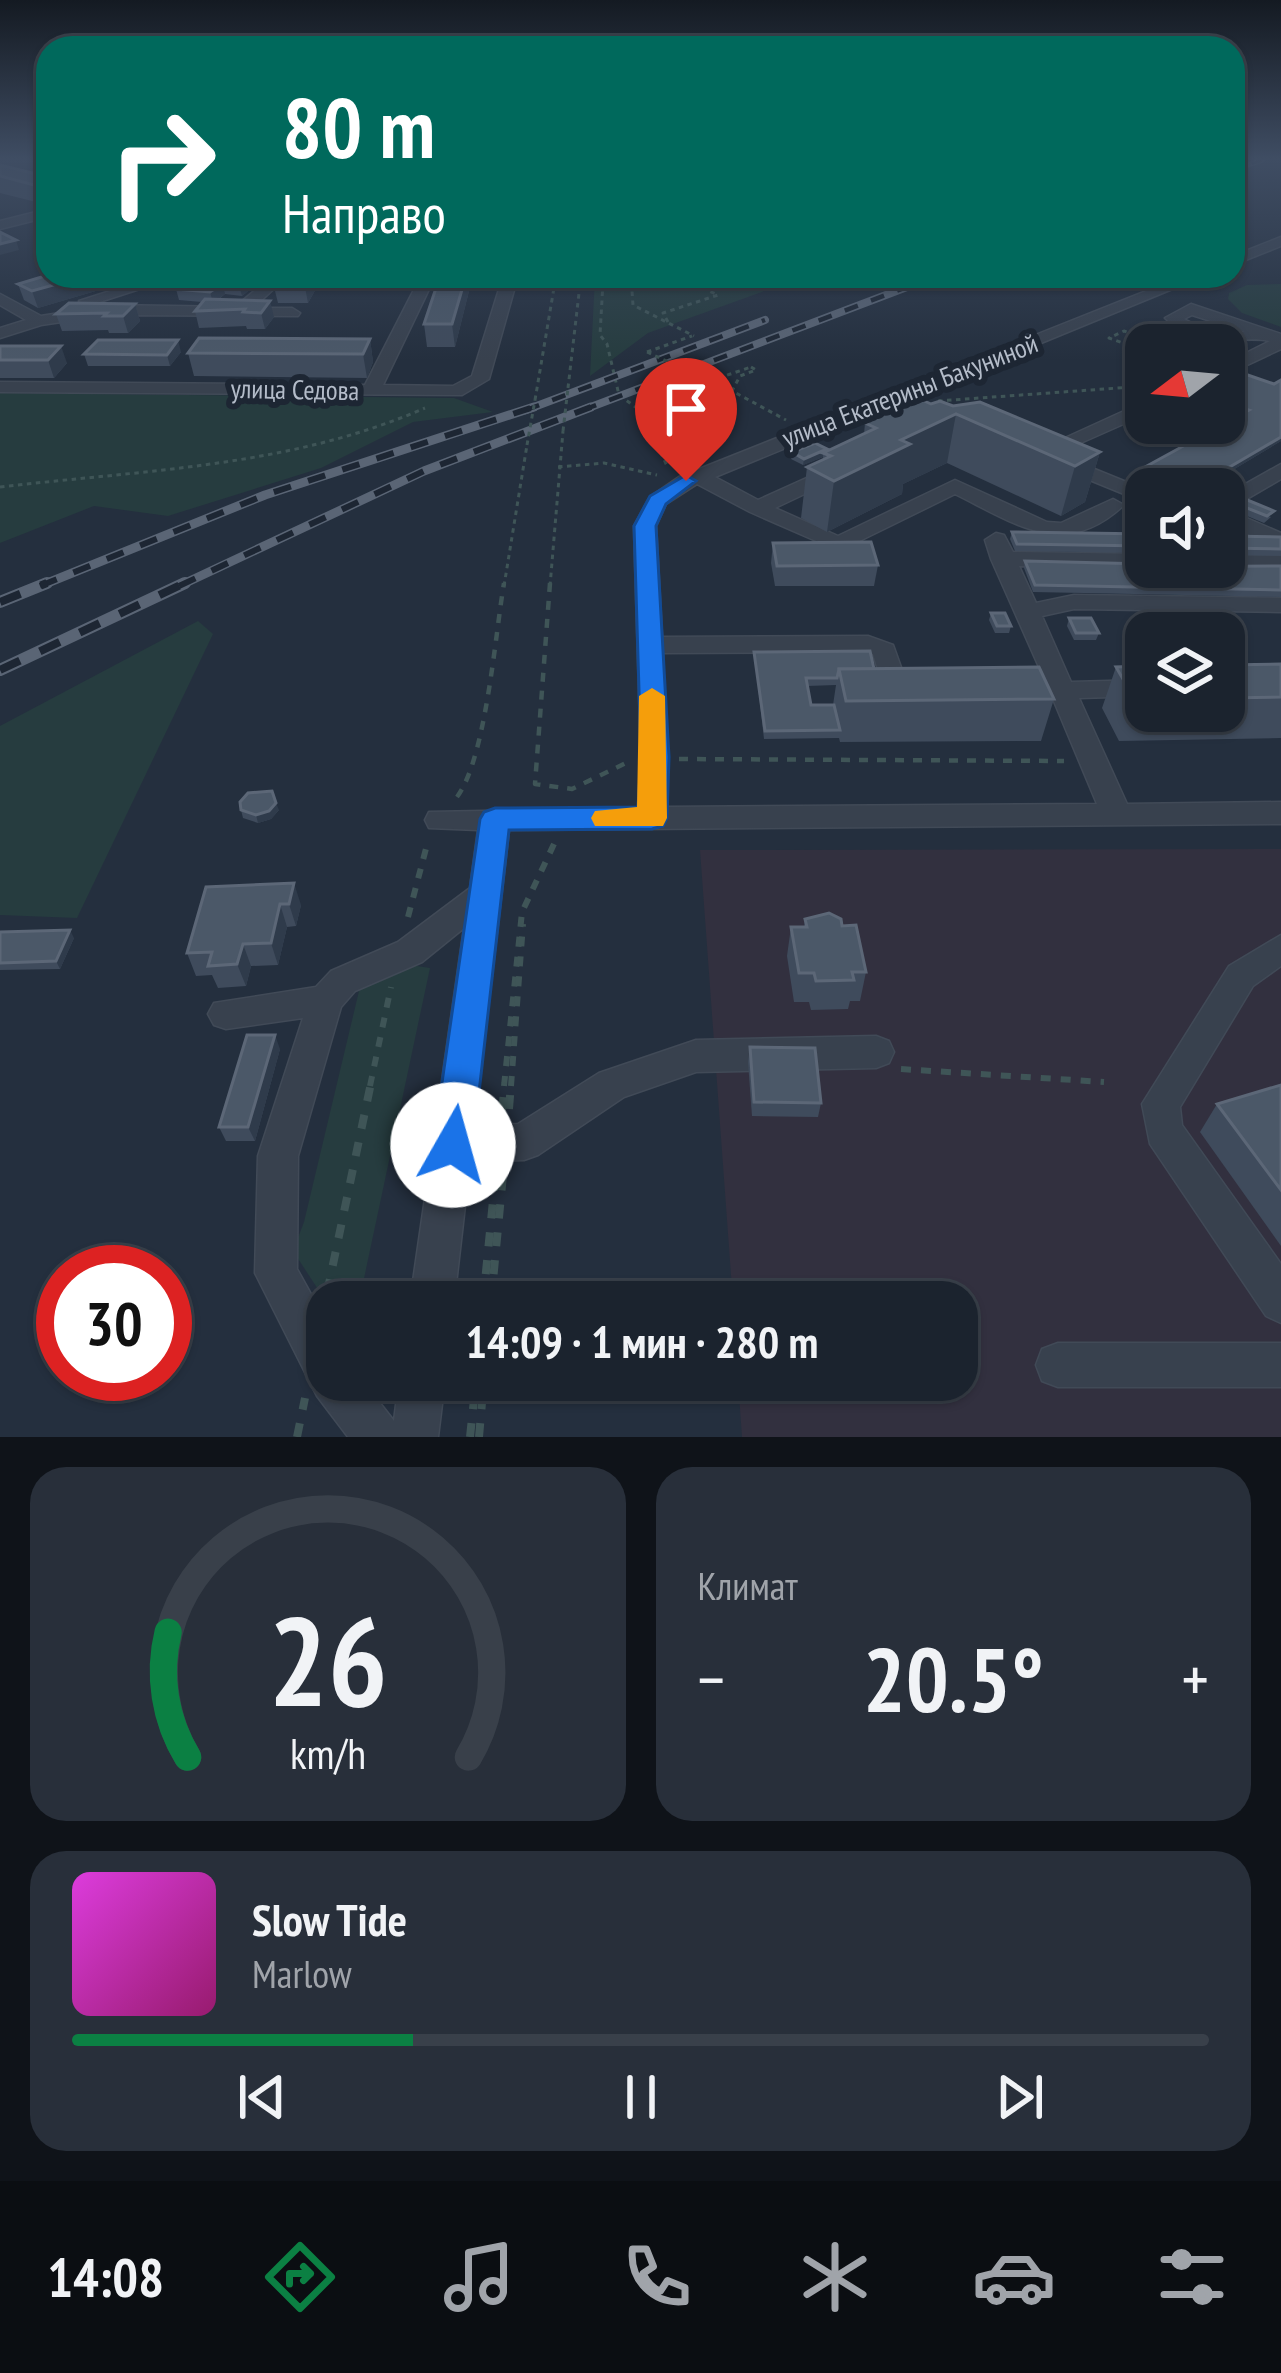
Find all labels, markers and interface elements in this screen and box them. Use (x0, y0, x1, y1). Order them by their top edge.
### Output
text: 80 m (282, 72, 435, 181)
icon: right (84, 84, 240, 240)
text: Направо (282, 178, 446, 248)
north arrow (1125, 324, 1245, 444)
map controls (1125, 324, 1245, 732)
street label: улица Екатерины Бакуниной (777, 326, 1042, 455)
pin (635, 358, 737, 481)
street label: улица Седова (230, 371, 360, 407)
icon: arrive (653, 376, 719, 442)
button: sound (1125, 468, 1245, 588)
button: layers (1125, 612, 1245, 732)
position arrow (390, 1082, 516, 1208)
speed limit sign: 30 (36, 1245, 192, 1401)
text: 14:09 · 1 мин · 280 m (466, 1312, 818, 1370)
text: Климат (698, 1560, 798, 1611)
text: 26 (268, 1579, 387, 1740)
text: 20.5° (863, 1620, 1044, 1737)
text: − (698, 1636, 725, 1721)
text: + (1182, 1636, 1209, 1721)
text: km/h (290, 1725, 366, 1781)
text: Slow Tide (252, 1890, 407, 1948)
text: Marlow (252, 1948, 352, 1999)
icon: previous (229, 2064, 295, 2130)
icon: pause (608, 2064, 674, 2130)
icon: next (987, 2064, 1053, 2130)
icon: directions (258, 2235, 342, 2319)
icon: music (437, 2235, 521, 2319)
icon: phone (615, 2235, 699, 2319)
icon: climate (793, 2235, 877, 2319)
icon: car (972, 2235, 1056, 2319)
icon: filters (1150, 2235, 1234, 2319)
text: 14:08 (47, 2242, 164, 2312)

